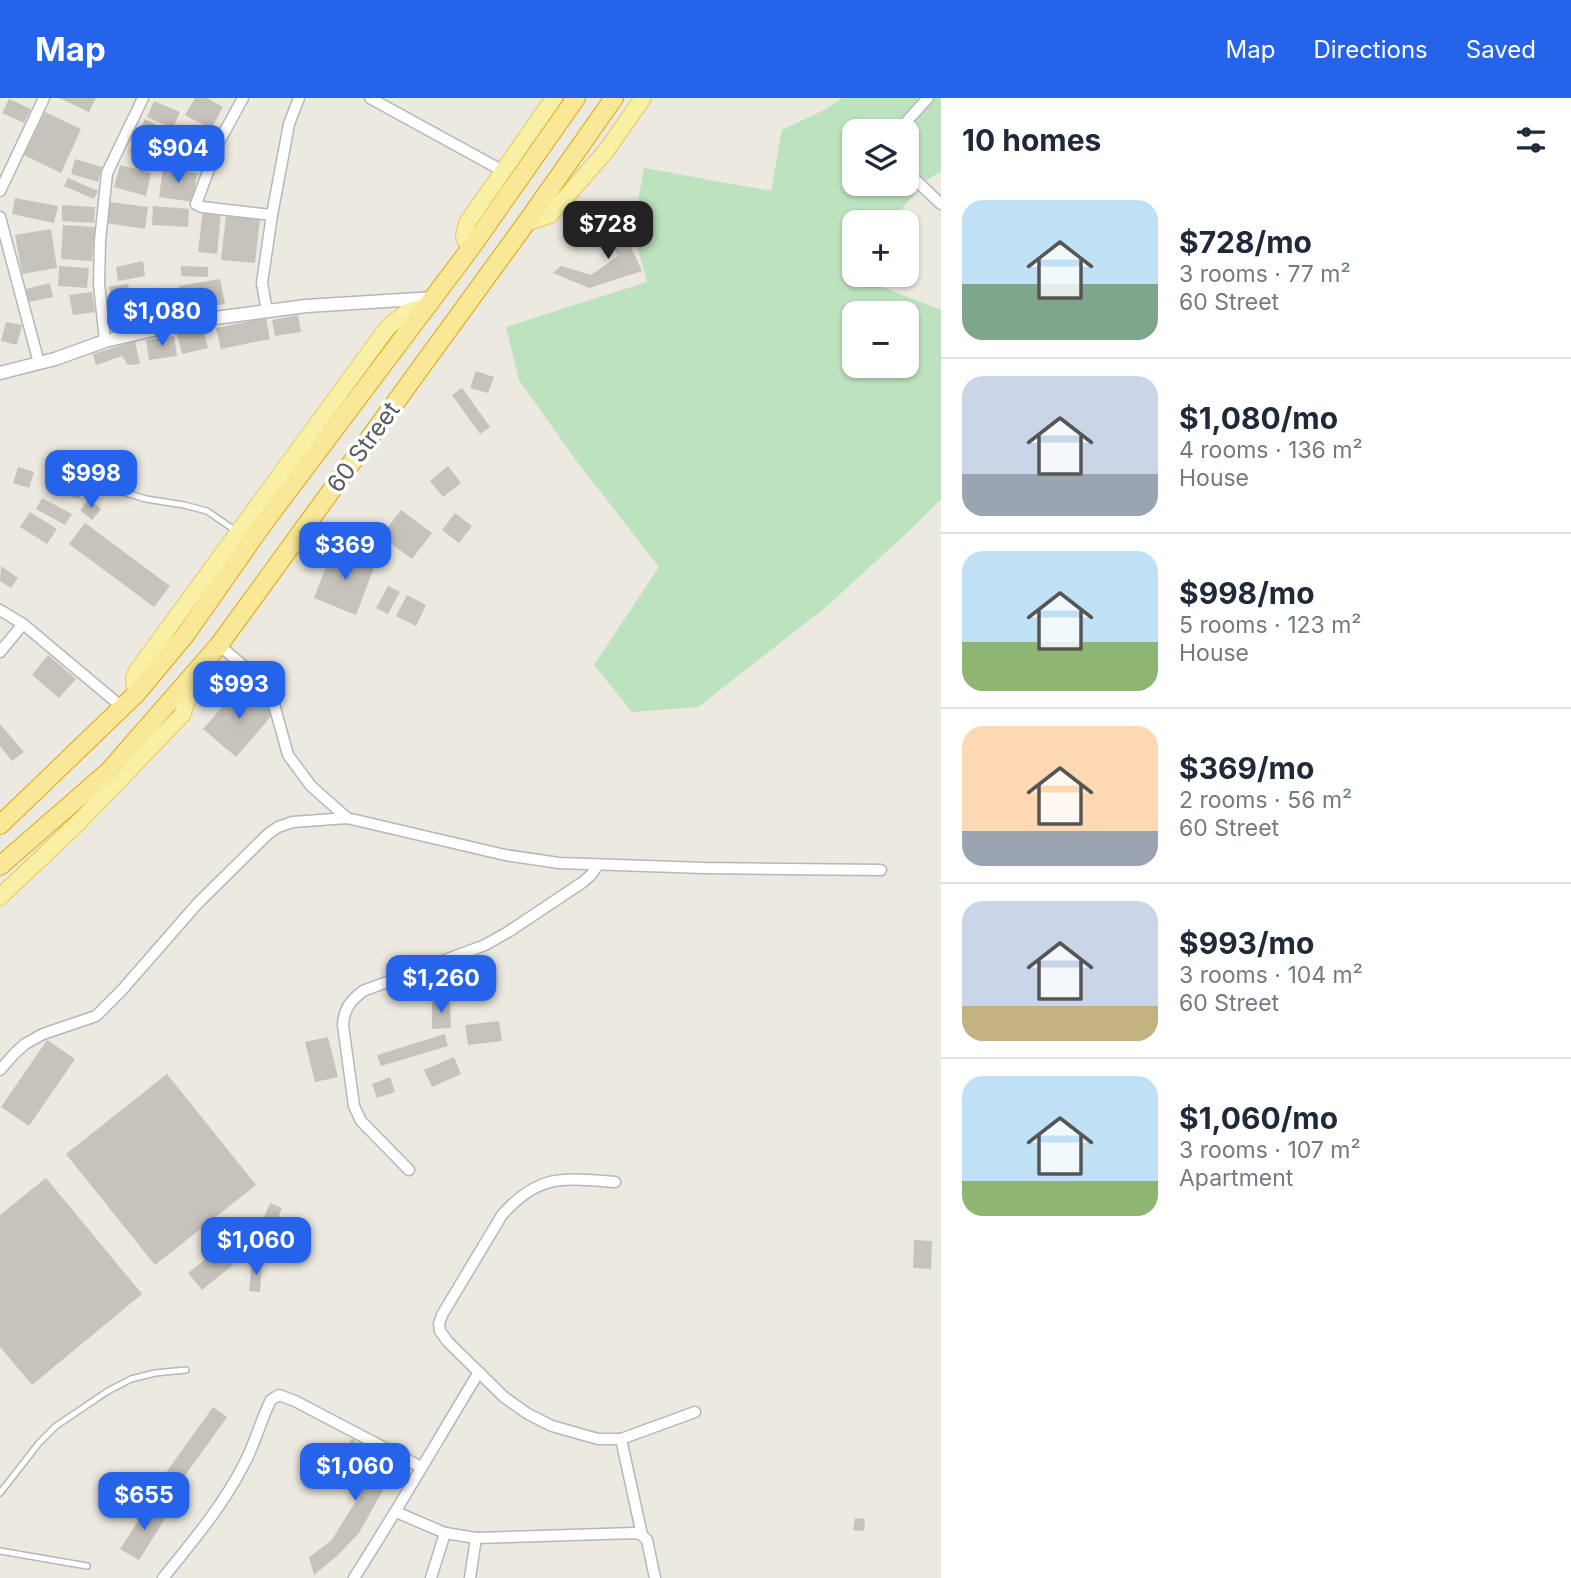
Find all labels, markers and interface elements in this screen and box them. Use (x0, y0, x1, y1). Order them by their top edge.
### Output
text: Map (35, 29, 106, 69)
text: Map (1226, 35, 1275, 64)
text: Directions (1313, 35, 1428, 64)
text: Saved (1466, 35, 1536, 64)
map controls (842, 119, 919, 378)
button: layers (842, 119, 919, 196)
icon: filters (1512, 121, 1550, 159)
text: 10 homes (962, 122, 1101, 158)
pin: $904 (137, 126, 219, 185)
text: $904 (147, 134, 209, 162)
pin: $728 (567, 202, 649, 261)
text: $728 (579, 210, 637, 238)
button: + (842, 210, 919, 287)
text: $728/mo (1179, 224, 1312, 260)
icon: home (1018, 228, 1102, 312)
text: 3 rooms · 77 m² (1179, 260, 1351, 288)
pin: $1,080 (105, 288, 219, 348)
text: 60 Street (1179, 288, 1279, 316)
text: $1,080 (123, 297, 201, 325)
button: − (842, 301, 919, 378)
street label: 60 Street (321, 396, 406, 498)
text: $1,080/mo (1179, 400, 1338, 436)
icon: home (1018, 404, 1102, 488)
text: 4 rooms · 136 m² (1179, 436, 1363, 464)
pin: $998 (50, 450, 132, 510)
text: $998 (61, 459, 121, 487)
text: House (1179, 464, 1249, 492)
pin: $369 (304, 522, 386, 582)
text: $369 (315, 531, 375, 559)
text: $998/mo (1179, 575, 1315, 611)
icon: home (1018, 579, 1102, 663)
text: 5 rooms · 123 m² (1179, 611, 1362, 639)
text: House (1179, 639, 1249, 667)
pin: $993 (198, 662, 280, 721)
text: $993 (209, 670, 269, 698)
text: $369/mo (1179, 750, 1314, 786)
icon: home (1018, 754, 1102, 838)
text: 2 rooms · 56 m² (1179, 786, 1352, 814)
text: 60 Street (1179, 814, 1279, 842)
text: $993/mo (1179, 925, 1314, 961)
icon: home (1018, 929, 1102, 1013)
pin: $1,260 (384, 956, 498, 1015)
text: 3 rooms · 104 m² (1179, 961, 1363, 989)
text: $1,260 (402, 964, 480, 992)
text: 60 Street (1179, 989, 1279, 1017)
text: $1,060/mo (1179, 1100, 1338, 1136)
icon: home (1018, 1104, 1102, 1188)
text: 3 rooms · 107 m² (1179, 1136, 1361, 1164)
text: Apartment (1179, 1164, 1293, 1192)
pin: $1,060 (199, 1218, 313, 1277)
text: $1,060 (217, 1226, 295, 1254)
pin: $1,060 (298, 1444, 412, 1503)
text: $1,060 (316, 1452, 394, 1480)
pin: $655 (103, 1472, 185, 1532)
text: $655 (114, 1481, 174, 1509)

